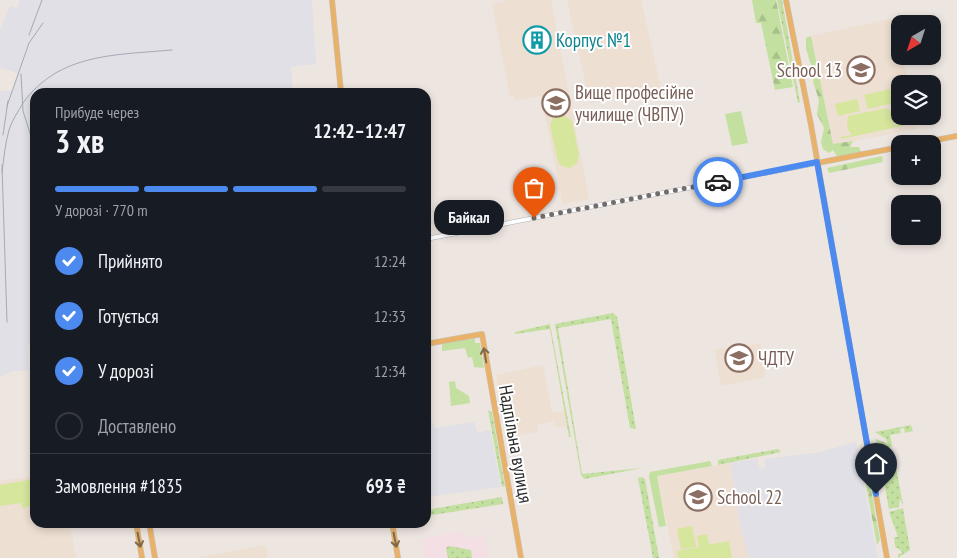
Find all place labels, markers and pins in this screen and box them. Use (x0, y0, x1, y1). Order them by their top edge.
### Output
building icon: Корпус №1 (522, 25, 552, 55)
place label: Корпус №1 (556, 28, 631, 52)
school or university icon: School 13 (846, 55, 876, 85)
place label: School 13 (777, 58, 842, 82)
place label: Вище професійне училище (ЧВПУ) (575, 80, 694, 126)
school or university icon: Вище професійне училище (ЧВПУ) (541, 88, 571, 118)
pin (513, 167, 555, 218)
callout: Байкал (434, 200, 504, 236)
school or university icon: ЧДТУ (724, 343, 754, 373)
place label: ЧДТУ (758, 346, 795, 370)
pin (855, 443, 897, 494)
school or university icon: School 22 (683, 482, 713, 512)
place label: School 22 (717, 485, 782, 509)

